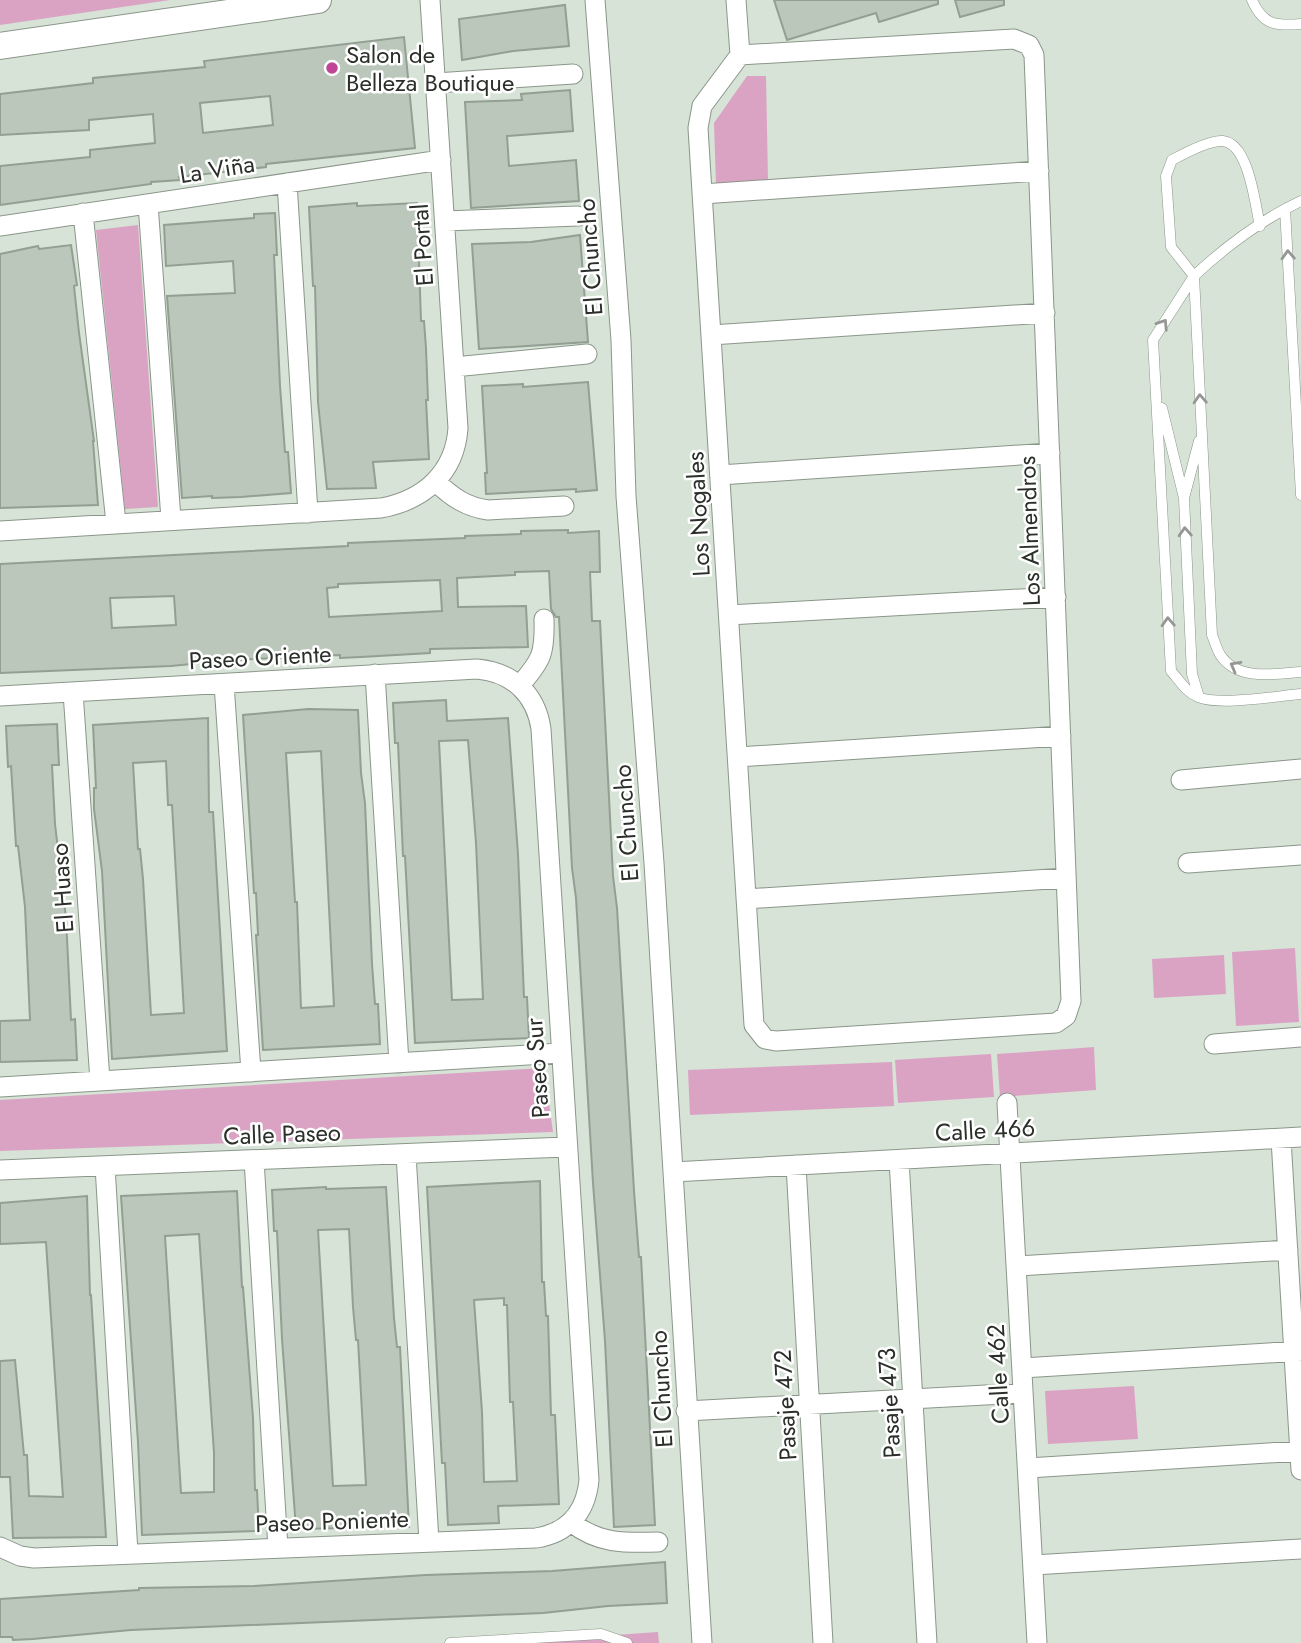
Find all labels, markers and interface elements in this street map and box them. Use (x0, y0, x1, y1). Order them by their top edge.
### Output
place label: Salon de Belleza Boutique (346, 37, 514, 100)
marker: Salon de Belleza Boutique (324, 60, 340, 76)
street label: La Viña (177, 146, 257, 192)
street label: El Chuncho (568, 197, 612, 317)
street label: El Portal (402, 203, 442, 287)
one-way arrow (1281, 249, 1296, 260)
one-way arrow (1155, 319, 1167, 332)
one-way arrow (1193, 394, 1208, 405)
street label: Los Nogales (677, 451, 719, 577)
street label: Los Almendros (1009, 455, 1049, 607)
one-way arrow (1178, 527, 1193, 538)
one-way arrow (1161, 616, 1176, 627)
street label: Paseo Oriente (188, 636, 332, 678)
one-way arrow (1230, 661, 1243, 674)
street label: El Chuncho (604, 763, 648, 883)
street label: El Huaso (41, 842, 83, 934)
street label: Paseo Sur (516, 1016, 558, 1119)
street label: Calle 466 (934, 1110, 1036, 1150)
street label: Calle Paseo (223, 1114, 341, 1154)
street label: Calle 462 (978, 1323, 1018, 1425)
street label: El Chuncho (640, 1329, 682, 1449)
street label: Pasaje 473 (869, 1347, 909, 1459)
street label: Pasaje 472 (765, 1349, 805, 1461)
street label: Paseo Poniente (255, 1501, 409, 1541)

